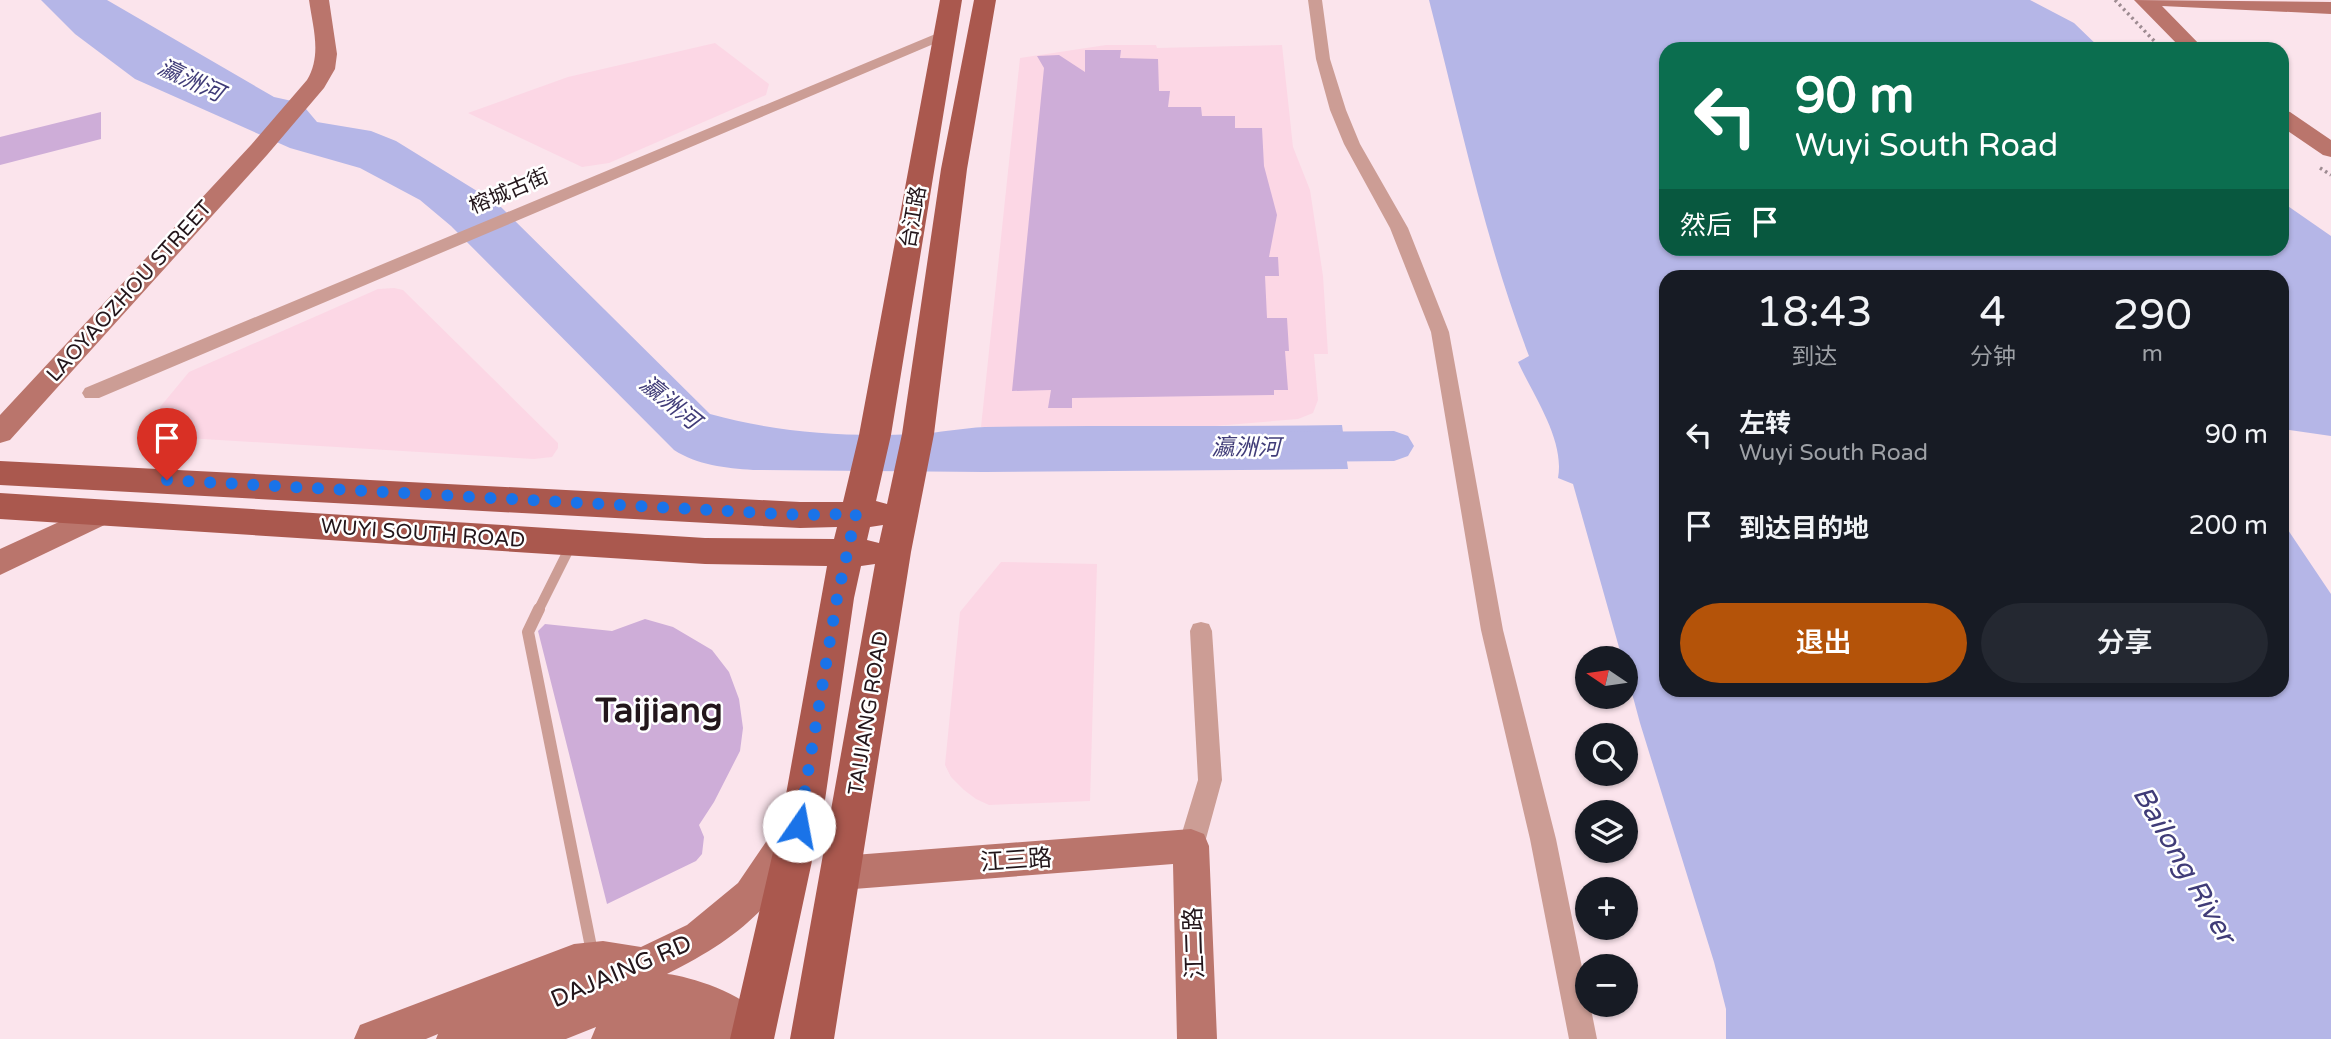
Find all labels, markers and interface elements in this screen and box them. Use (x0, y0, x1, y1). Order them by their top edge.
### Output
water label: 瀛洲河 (153, 54, 231, 110)
text: 90 m (1795, 67, 1914, 126)
icon: left (1680, 70, 1771, 161)
text: Wuyi South Road (1795, 127, 2058, 165)
street label: 榕城古街 (466, 164, 553, 219)
street label: 台江路 (896, 184, 931, 250)
street label: LAOYAOZHOU STREET (41, 195, 217, 387)
icon: arrive (1746, 203, 1784, 241)
text: 然后 (1680, 210, 1732, 241)
text: 18:43 (1756, 287, 1873, 338)
text: 4 (1979, 287, 2006, 338)
text: 290 (2113, 290, 2192, 341)
text: m (2142, 340, 2163, 368)
text: 到达 (1791, 343, 1837, 371)
text: 分钟 (1970, 343, 2016, 371)
water label: 瀛洲河 (634, 370, 708, 438)
pin (137, 408, 197, 480)
text: 左转 (1739, 408, 1791, 439)
icon: left (1680, 416, 1718, 454)
icon: arrive (148, 419, 186, 457)
text: 90 m (2205, 419, 2268, 450)
water label: 瀛洲河 (1212, 434, 1285, 462)
text: Wuyi South Road (1739, 439, 1928, 467)
icon: arrive (1680, 507, 1718, 545)
text: 200 m (2188, 510, 2268, 541)
text: 到达目的地 (1739, 513, 1869, 544)
street label: WUYI SOUTH ROAD (320, 514, 526, 553)
button: 退出 (1680, 603, 1967, 683)
button: 分享 (1981, 603, 2268, 683)
street label: TAIJIANG ROAD (843, 629, 894, 797)
north arrow (1575, 646, 1638, 709)
map controls (1575, 646, 1638, 1017)
district label: Taijiang (594, 690, 723, 732)
button: search (1575, 723, 1638, 786)
water label: Bailong River (2125, 780, 2245, 952)
position arrow (762, 789, 836, 863)
button: layers (1575, 800, 1638, 863)
street label: 江三路 (979, 844, 1053, 877)
button: + (1575, 877, 1638, 940)
street label: 江二路 (1179, 906, 1210, 979)
street label: DAJAING RD (546, 929, 696, 1014)
button: − (1575, 954, 1638, 1017)

